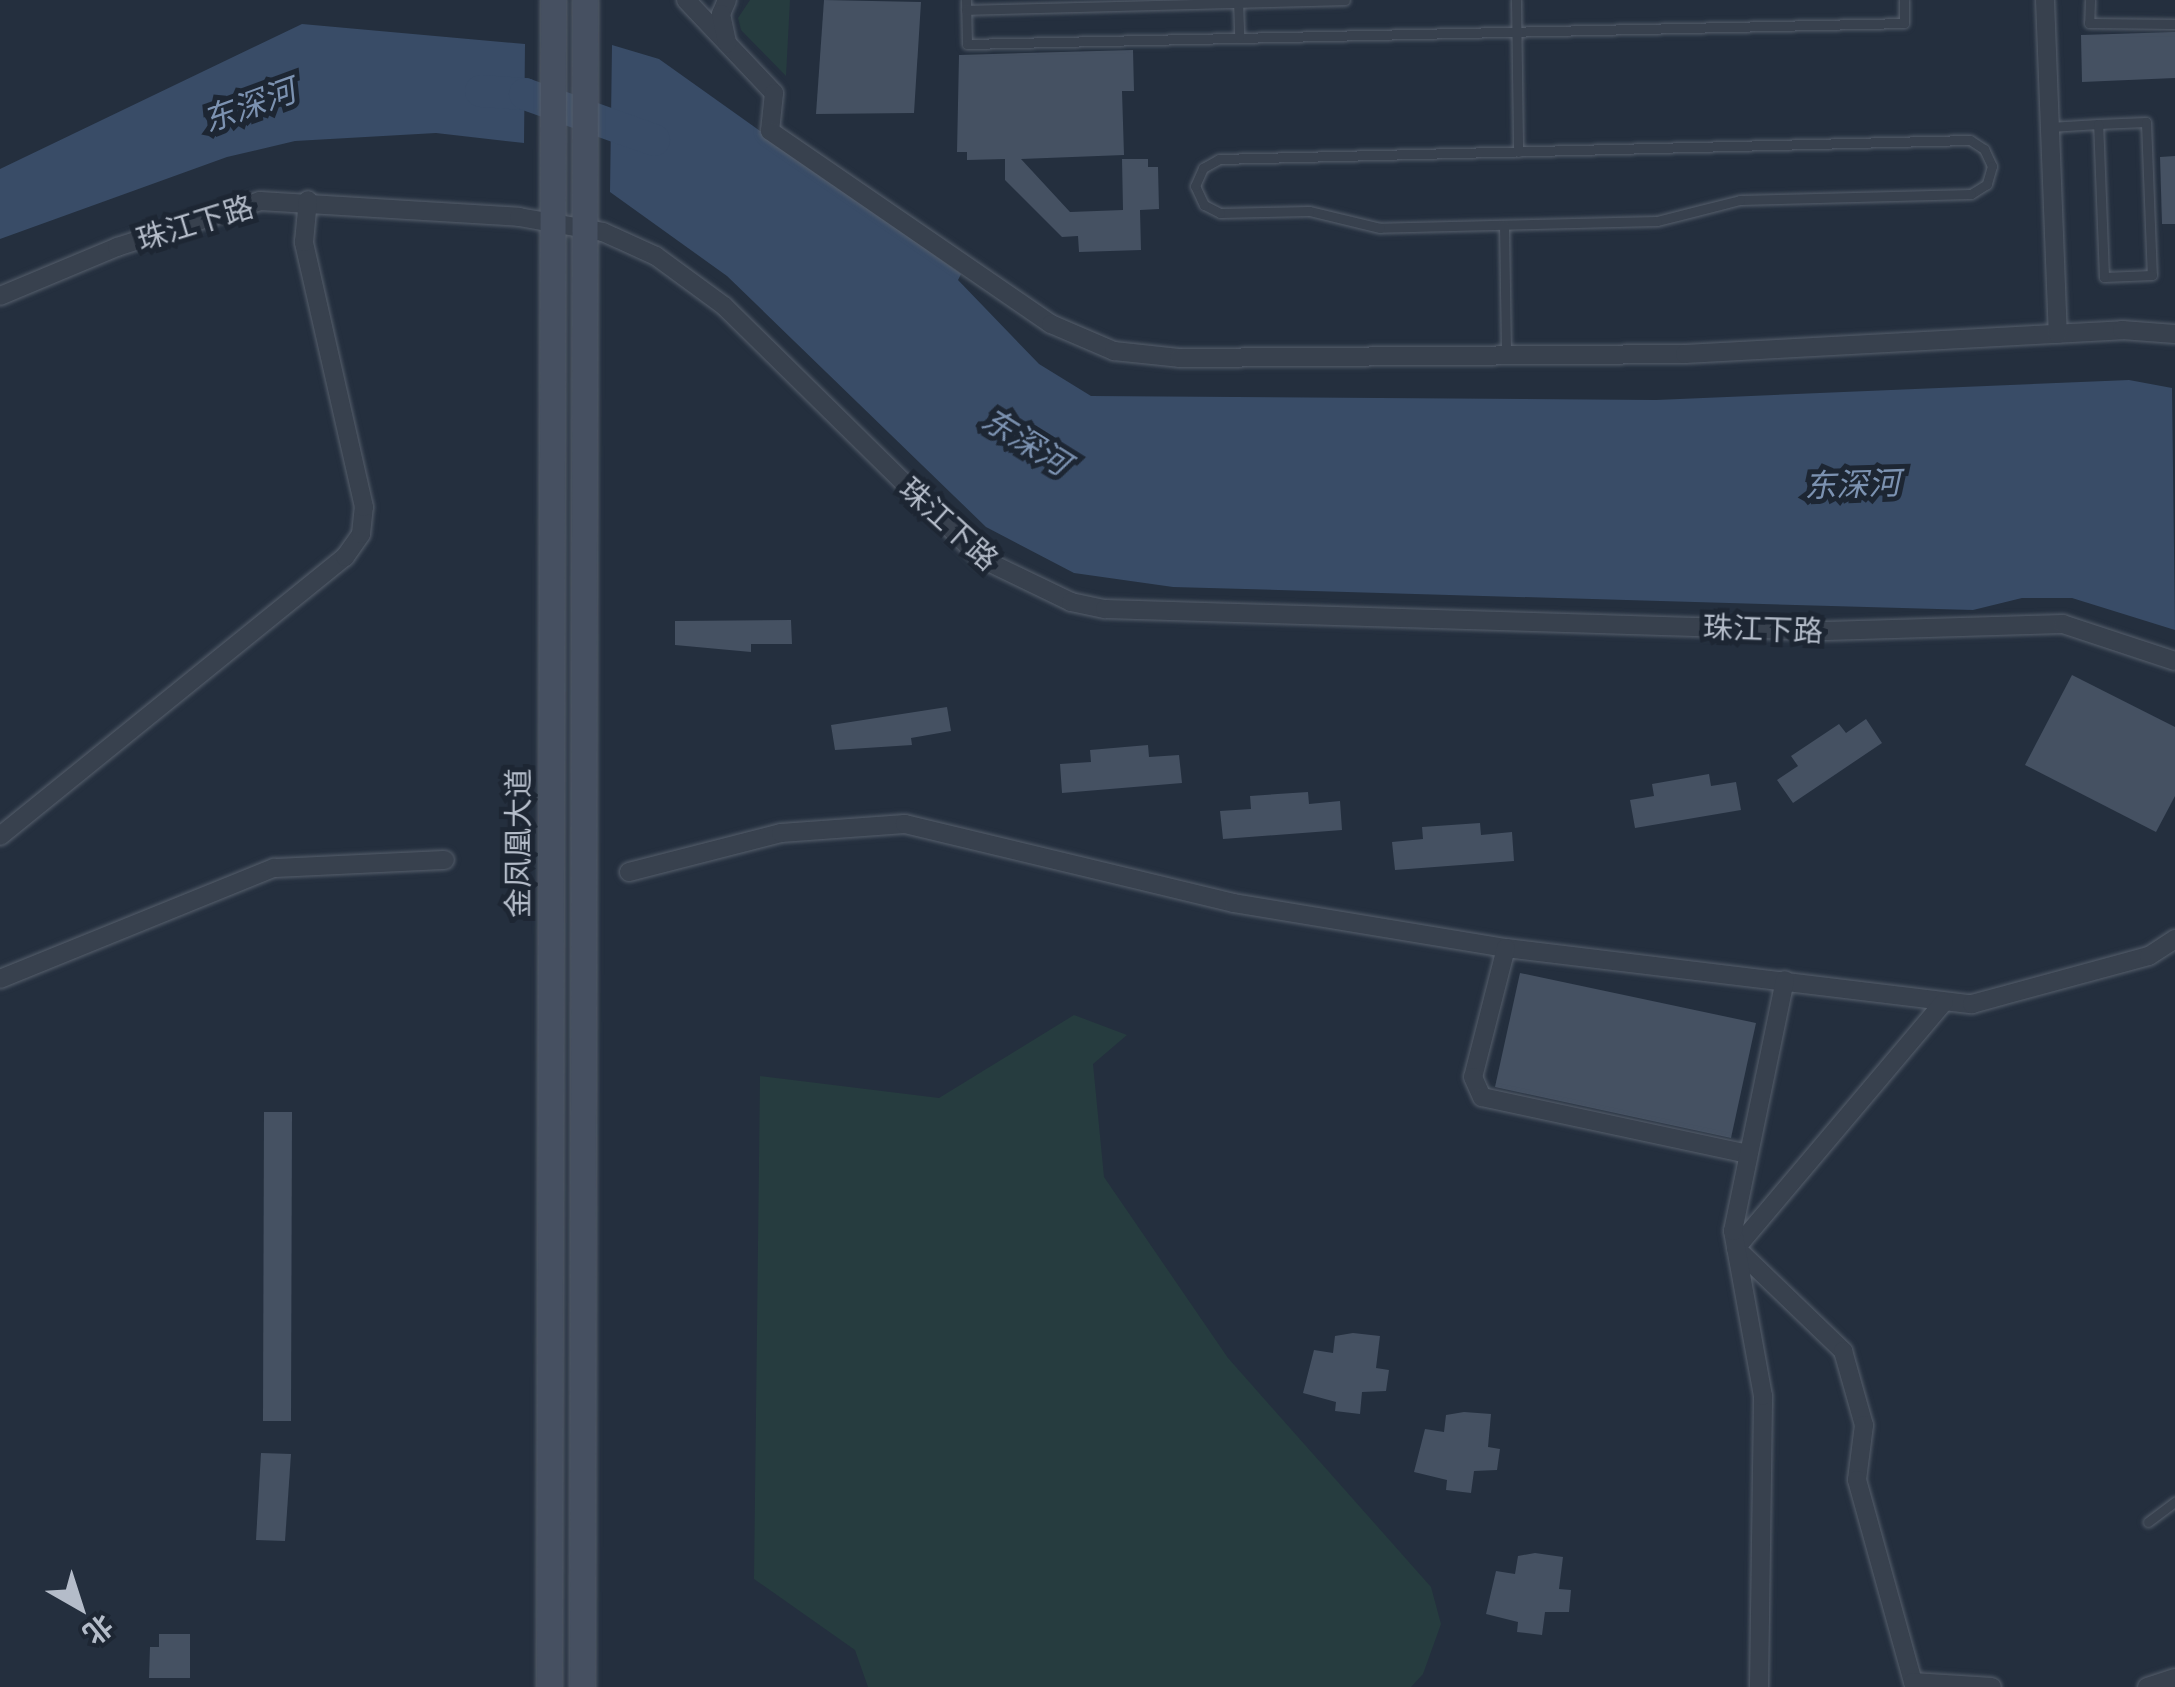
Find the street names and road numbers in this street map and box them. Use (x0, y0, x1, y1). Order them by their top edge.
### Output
street label: 珠江下路 (132, 188, 258, 258)
street label: 珠江下路 (892, 470, 1006, 578)
street label: 珠江下路 (1702, 609, 1824, 649)
street label: 金凤凰大道 (500, 768, 536, 918)

